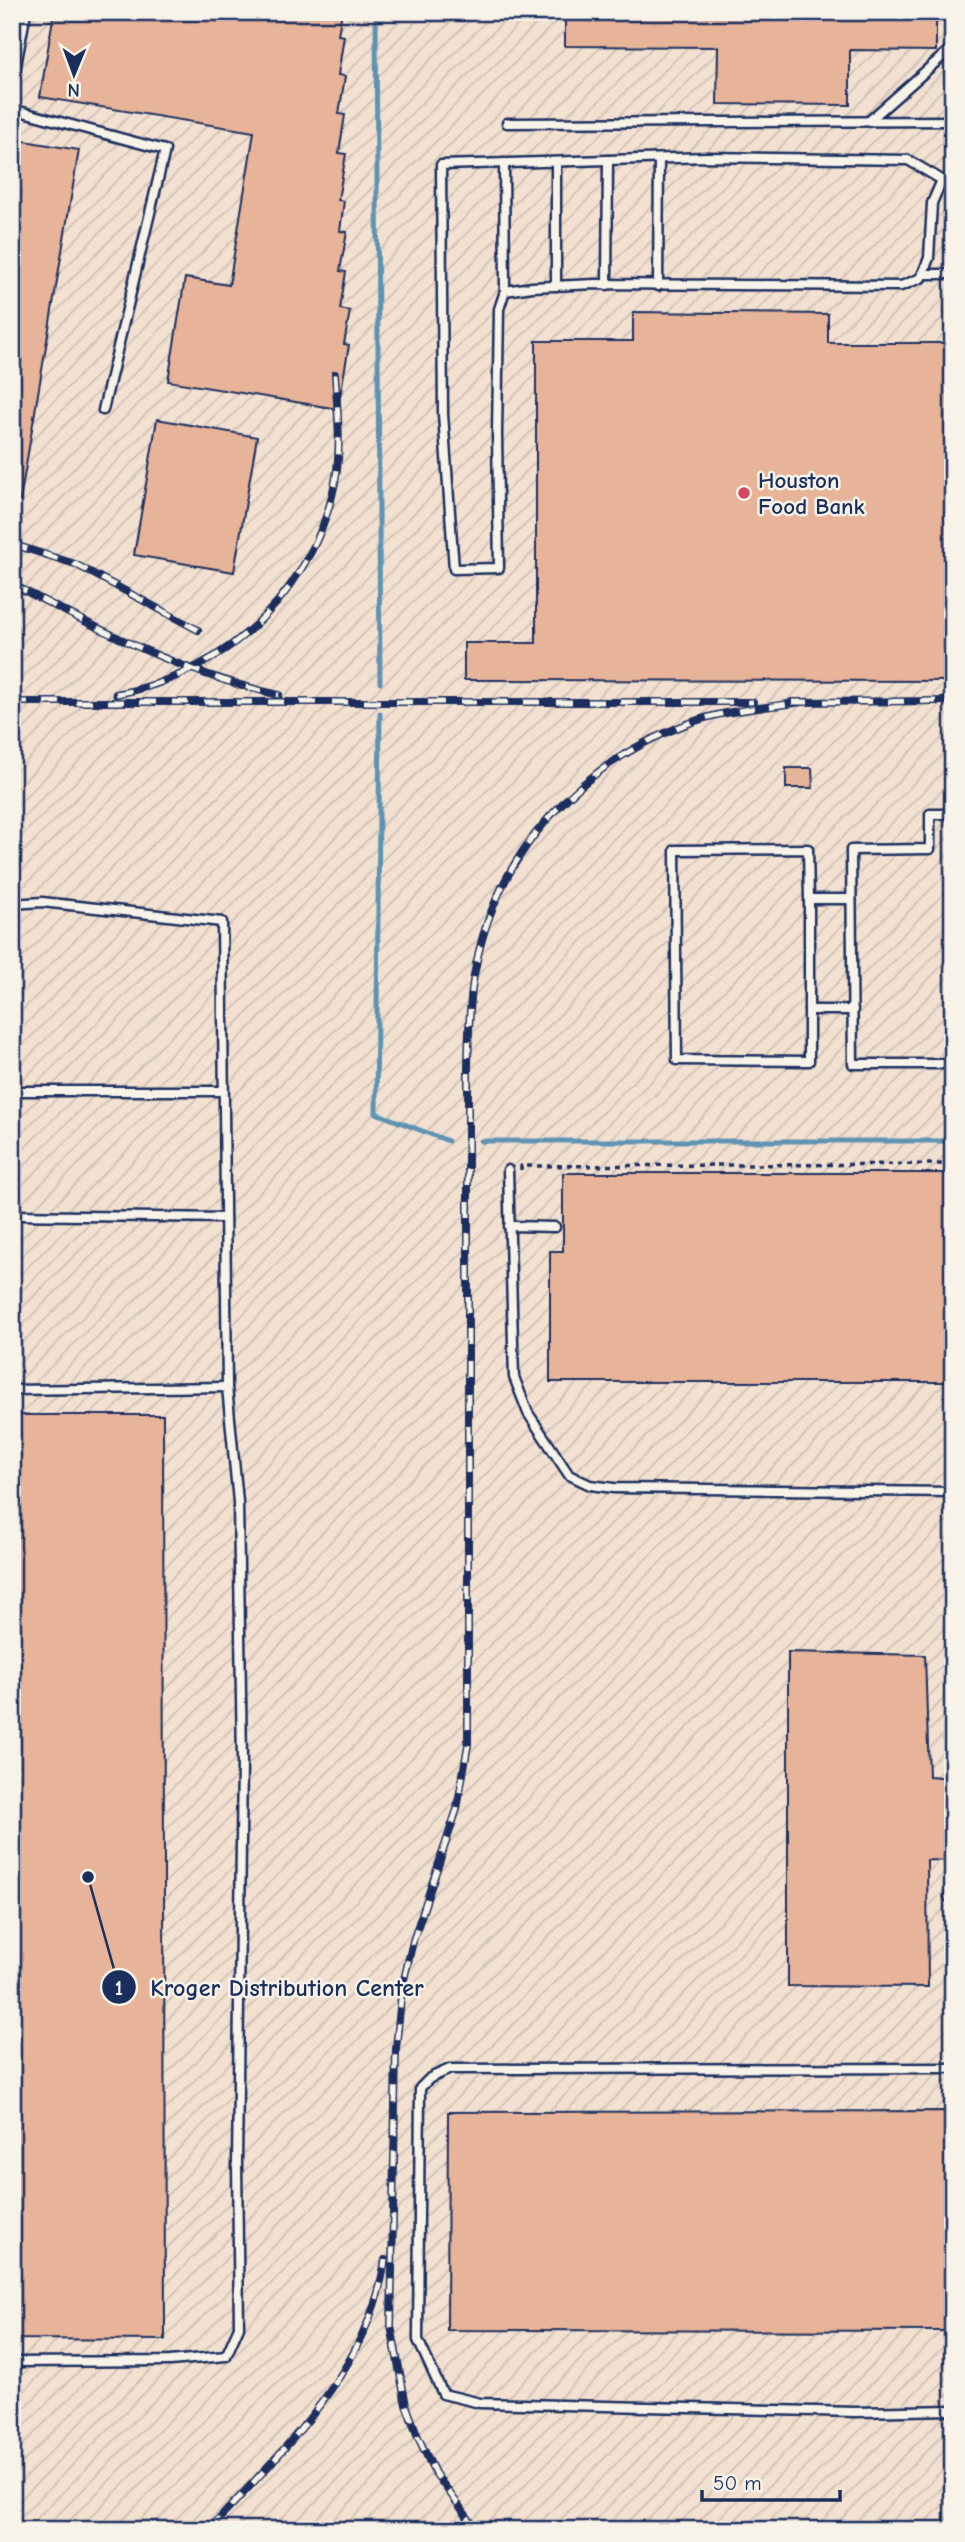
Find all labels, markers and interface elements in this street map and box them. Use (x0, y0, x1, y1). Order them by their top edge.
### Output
north arrow (38, 38, 108, 108)
text: N (67, 79, 80, 101)
place label: Houston Food Bank (758, 467, 865, 520)
marker: Houston Food Bank (736, 485, 752, 501)
callout: Kroger Distribution Center (102, 1965, 438, 2010)
text: Kroger Distribution Center (150, 1974, 424, 2002)
text: 1 (115, 1976, 123, 2000)
scale bar (702, 2458, 841, 2502)
text: 50 m (713, 2471, 762, 2495)

